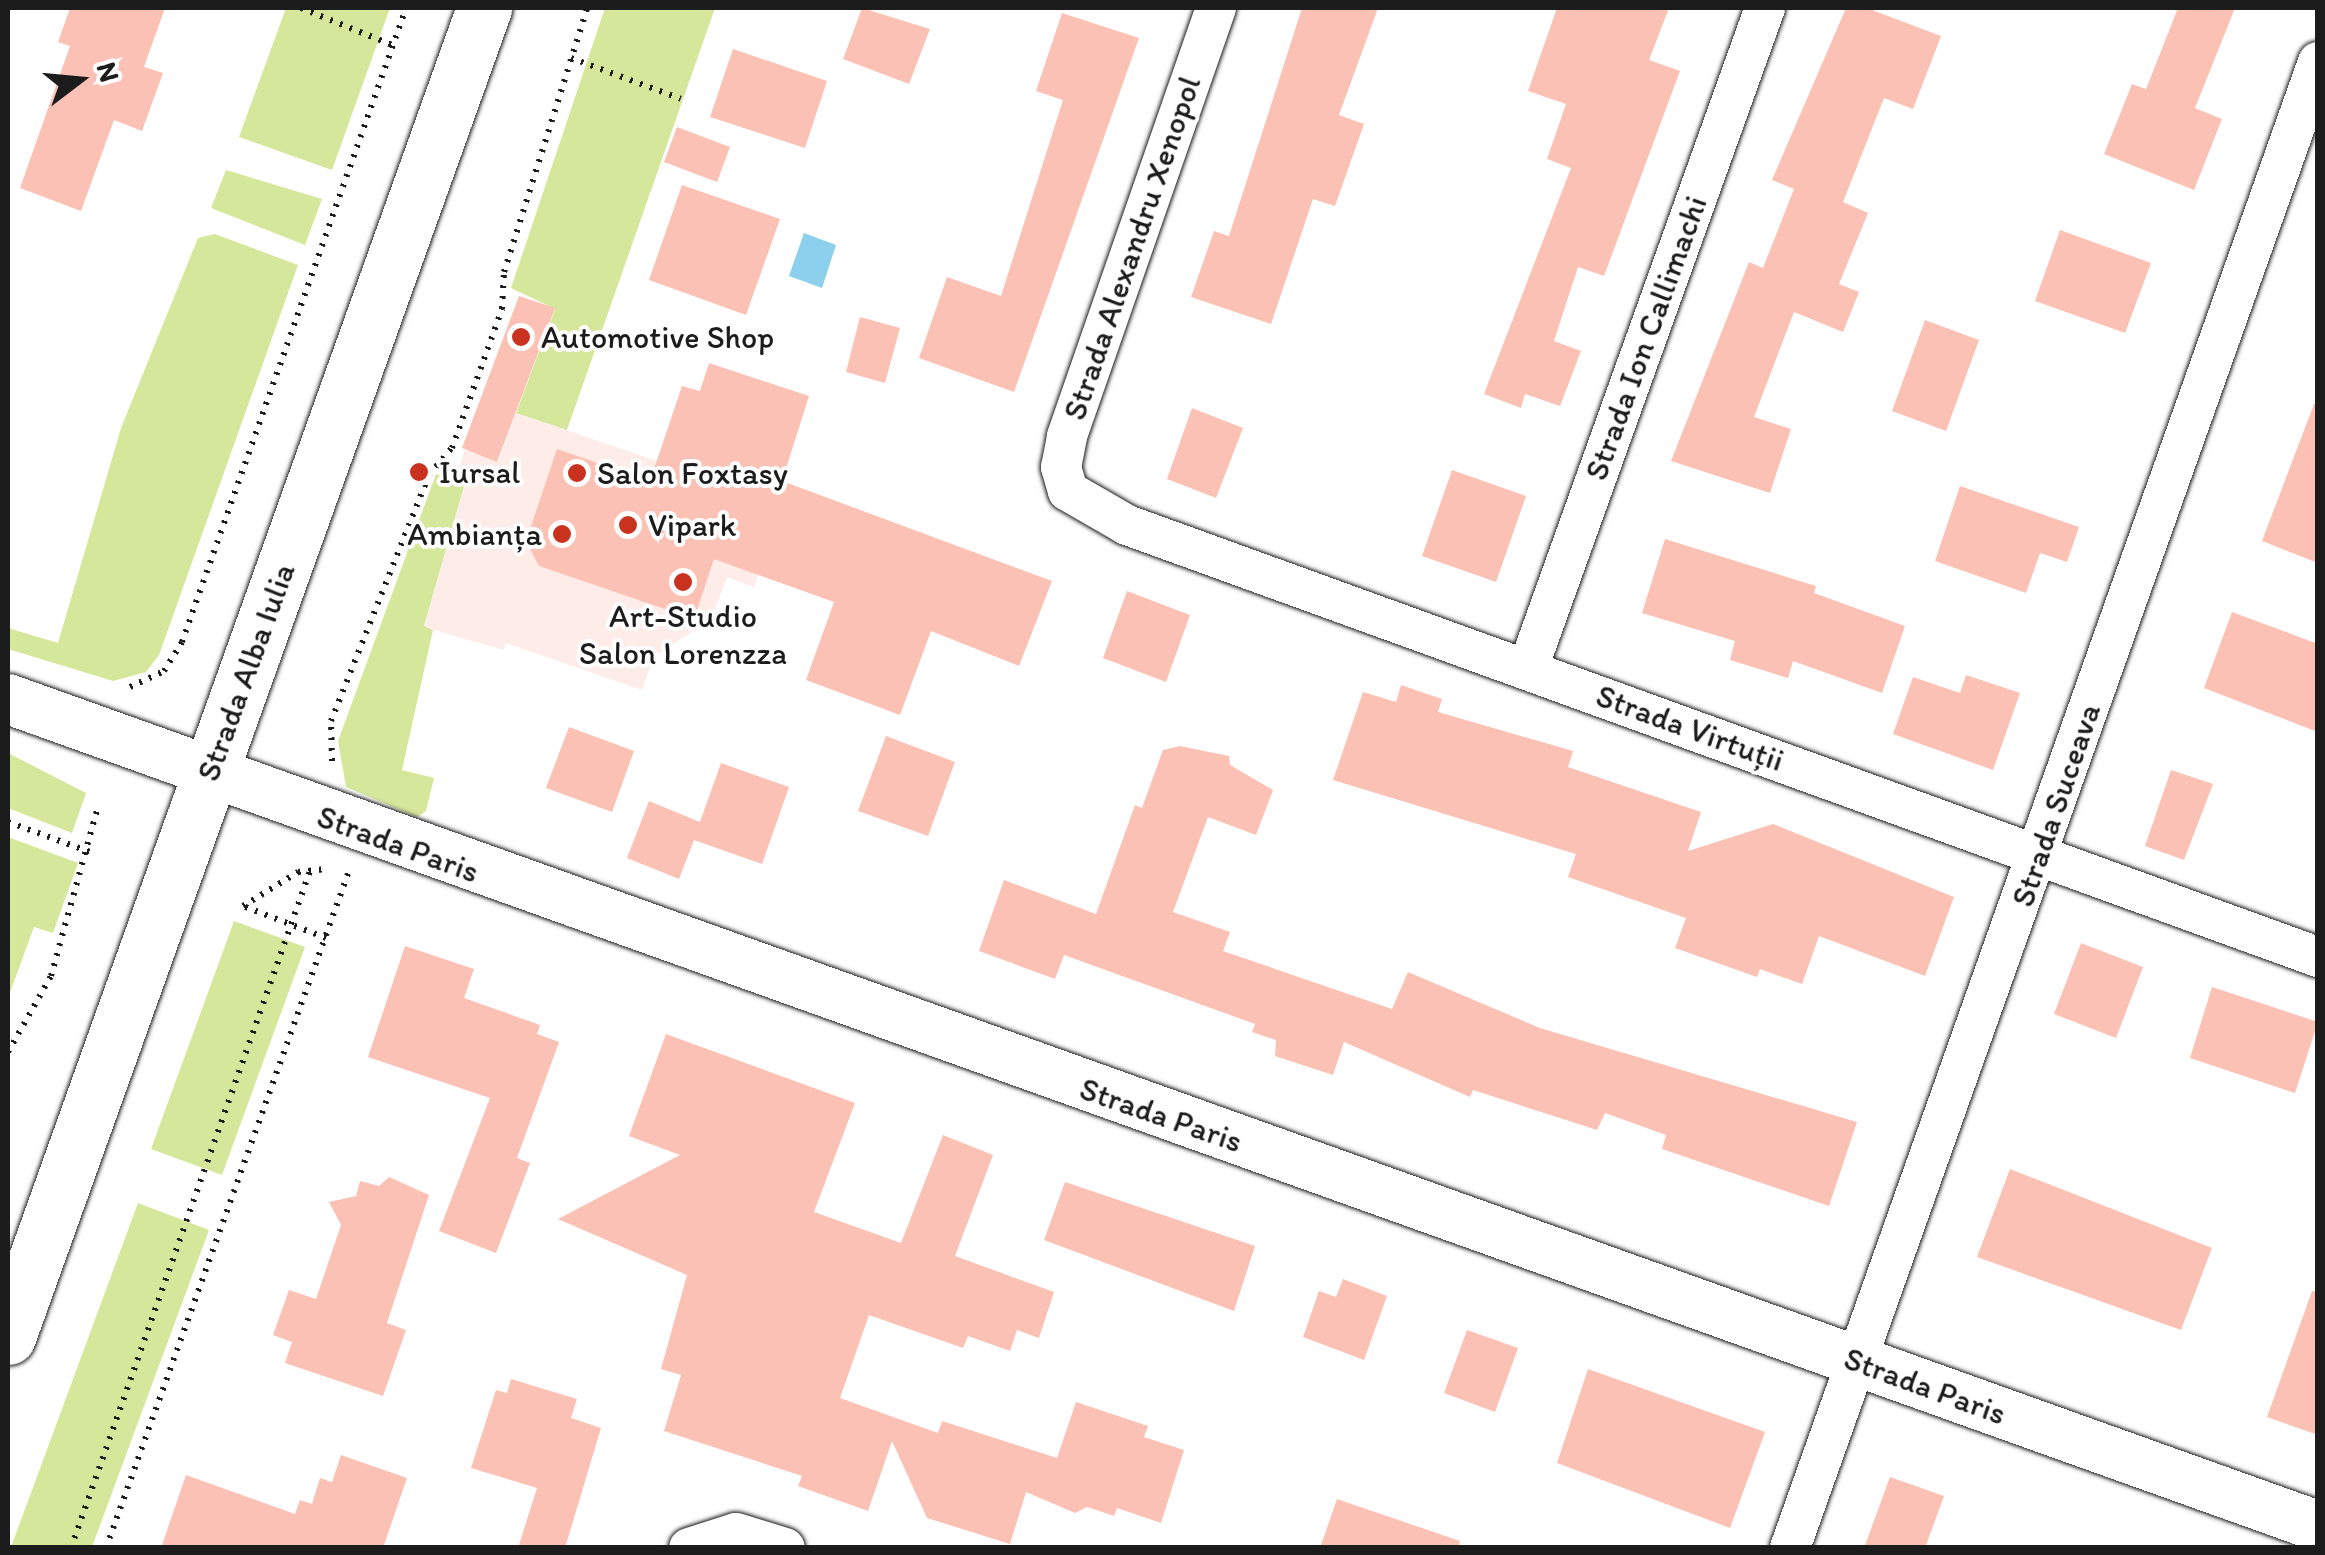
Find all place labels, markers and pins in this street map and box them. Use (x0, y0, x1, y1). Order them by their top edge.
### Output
place label: Automotive Shop (541, 318, 774, 356)
marker: Automotive Shop (510, 326, 532, 348)
place label: Iursal (439, 453, 520, 491)
place label: Salon Foxtasy (597, 454, 786, 492)
marker: Iursal (408, 461, 430, 483)
marker: Salon Foxtasy (566, 462, 588, 484)
place label: Vipark (648, 506, 736, 544)
marker: Vipark (617, 514, 639, 536)
place label: Ambianța (407, 515, 542, 553)
marker: Ambianța (551, 523, 573, 545)
marker: Art-Studio Salon Lorenzza (672, 571, 694, 593)
place label: Art-Studio Salon Lorenzza (579, 598, 787, 673)

